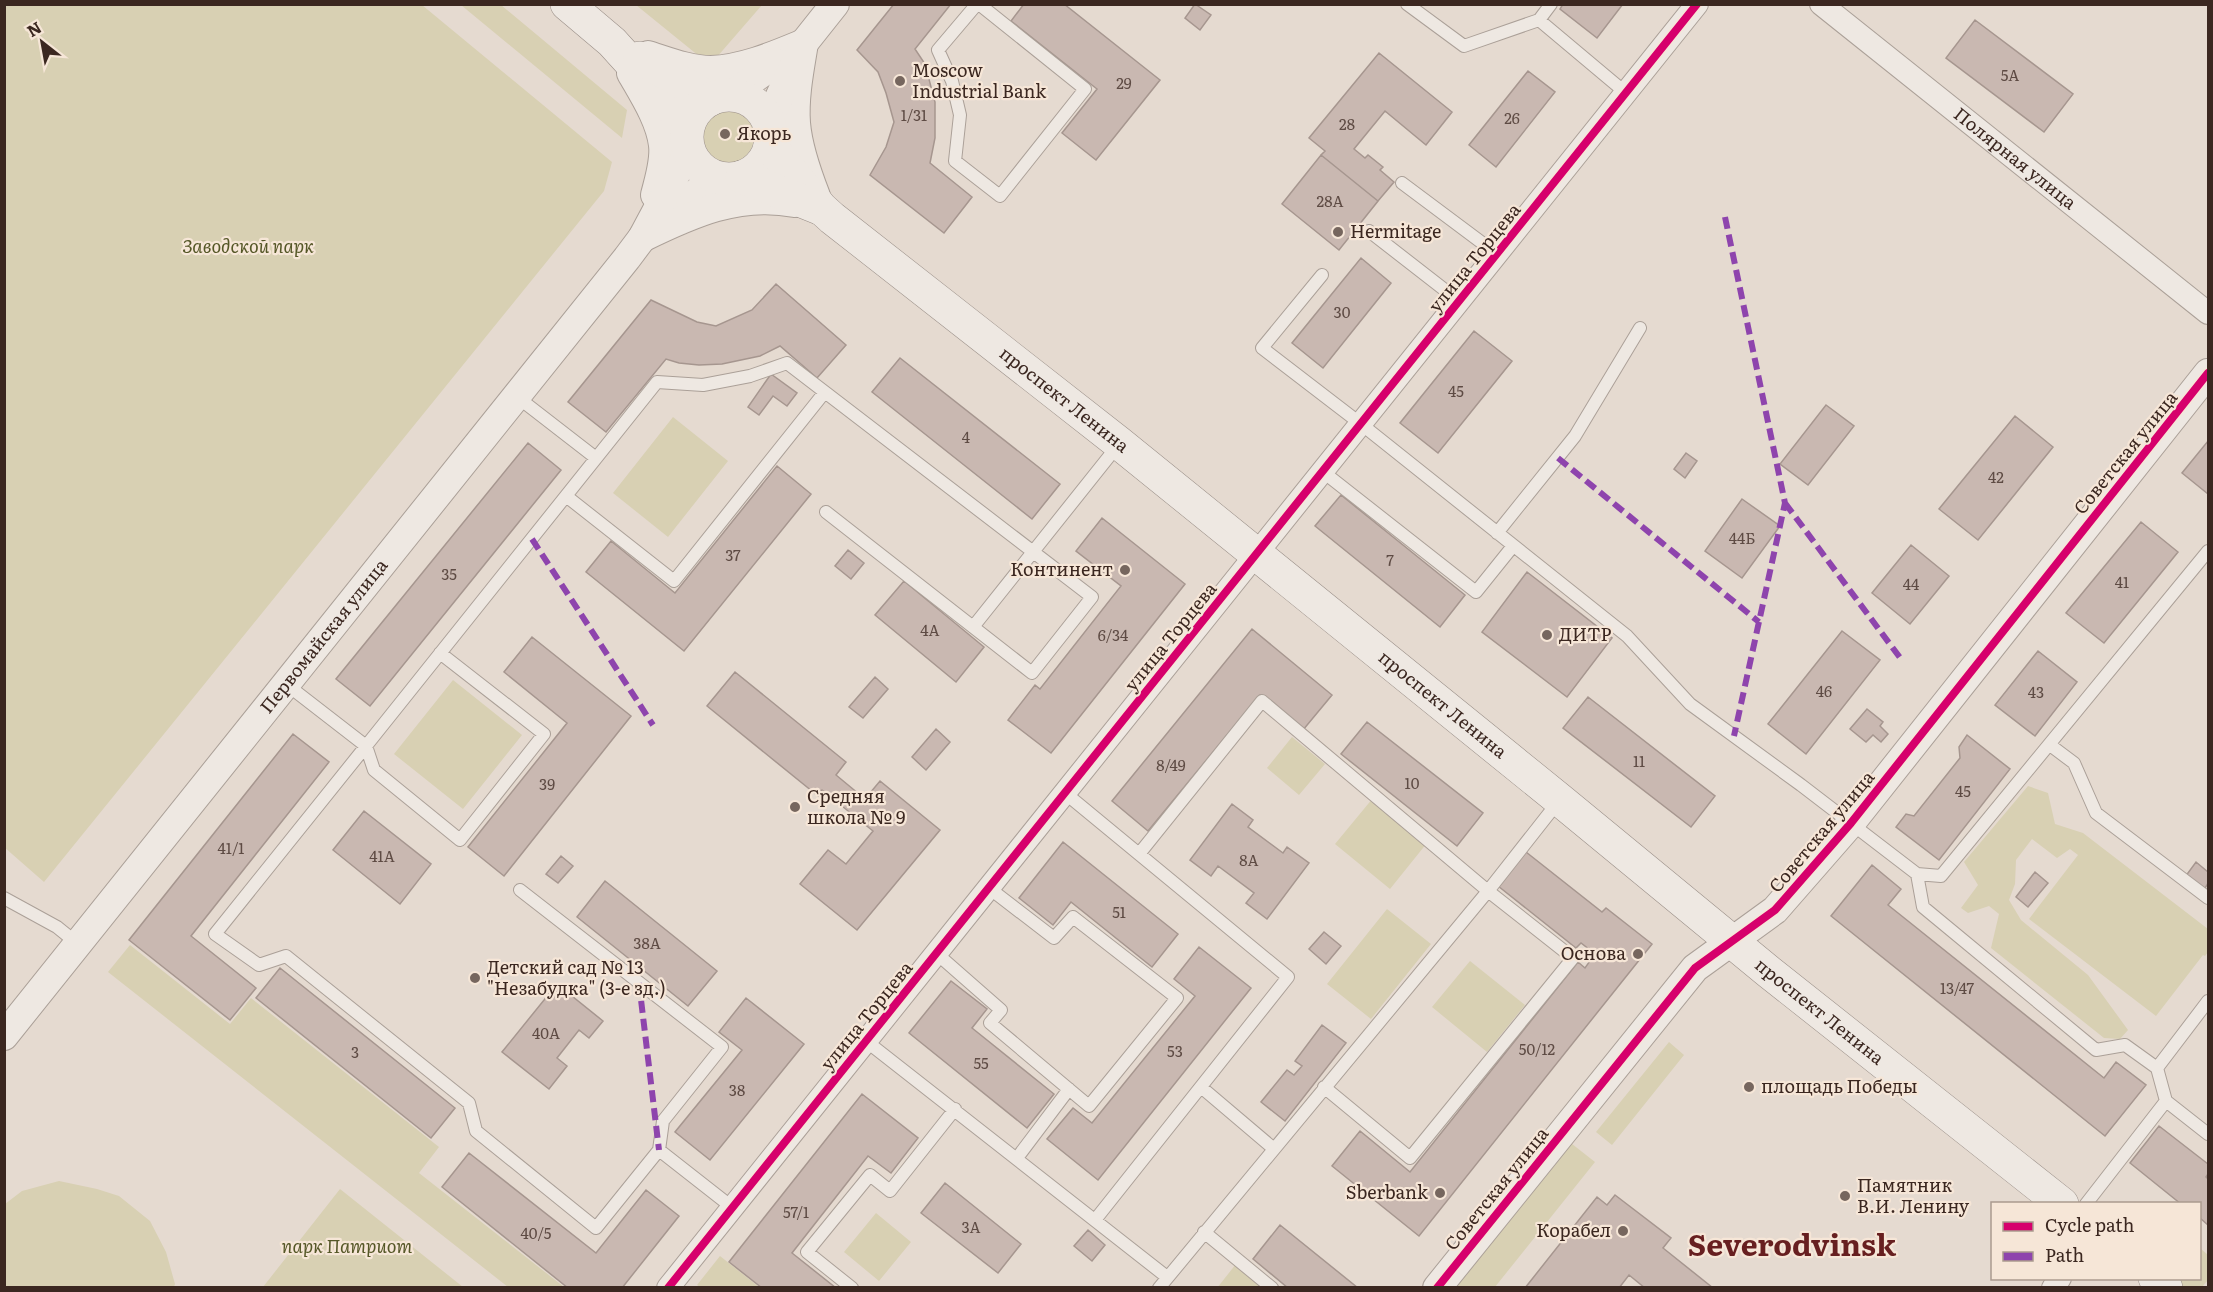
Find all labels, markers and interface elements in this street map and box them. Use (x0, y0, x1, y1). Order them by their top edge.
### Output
north arrow (12, 12, 72, 72)
text: N (22, 15, 46, 42)
place label: Moscow Industrial Bank (912, 56, 1047, 104)
house number: 5А (2001, 63, 2019, 86)
house number: 29 (1116, 71, 1132, 94)
marker: Moscow Industrial Bank (893, 74, 907, 88)
street label: Полярная улица (1949, 100, 2083, 215)
house number: 1/31 (901, 103, 927, 126)
house number: 26 (1504, 106, 1520, 129)
house number: 28 (1339, 112, 1355, 135)
place label: Якорь (737, 119, 792, 146)
marker: Якорь (718, 127, 732, 141)
house number: 28А (1317, 189, 1343, 212)
street label: улица Торцева (1421, 196, 1527, 317)
place label: Hermitage (1350, 217, 1441, 244)
marker: Hermitage (1331, 225, 1345, 239)
park label: Заводской парк (182, 232, 314, 259)
house number: 30 (1334, 300, 1351, 323)
street label: проспект Ленина (994, 339, 1136, 458)
house number: 45 (1448, 379, 1464, 402)
street label: Советская улица (2067, 384, 2183, 520)
house number: 4 (962, 425, 970, 448)
house number: 42 (1988, 465, 2004, 488)
house number: 44Б (1729, 526, 1755, 549)
house number: 37 (725, 543, 741, 566)
house number: 7 (1386, 548, 1394, 571)
street label: Первомайская улица (253, 552, 393, 718)
place label: Континент (1010, 555, 1113, 582)
house number: 35 (441, 562, 457, 585)
marker: Континент (1118, 563, 1132, 577)
house number: 41 (2115, 570, 2129, 593)
house number: 44 (1903, 572, 1919, 595)
street label: улица Торцева (1117, 575, 1223, 696)
house number: 4А (920, 618, 940, 641)
place label: ДИТР (1559, 620, 1611, 647)
house number: 6/34 (1098, 623, 1128, 646)
marker: ДИТР (1540, 628, 1554, 642)
street label: проспект Ленина (1373, 643, 1514, 764)
house number: 46 (1816, 679, 1832, 702)
house number: 43 (2028, 680, 2044, 703)
house number: 11 (1633, 749, 1645, 772)
house number: 8/49 (1156, 753, 1186, 776)
street label: Советская улица (1762, 764, 1880, 898)
house number: 10 (1405, 771, 1420, 794)
house number: 39 (539, 772, 555, 795)
house number: 45 (1955, 779, 1971, 802)
place label: Средняя школа № 9 (807, 782, 906, 830)
marker: Средняя школа № 9 (788, 800, 802, 814)
house number: 41/1 (218, 836, 244, 859)
house number: 41А (369, 844, 395, 867)
house number: 8А (1239, 848, 1259, 871)
house number: 51 (1112, 900, 1126, 923)
house number: 38А (633, 931, 661, 954)
place label: Основа (1561, 939, 1626, 966)
marker: Основа (1631, 947, 1645, 961)
street label: проспект Ленина (1750, 951, 1891, 1071)
place label: Детский сад № 13 "Незабудка" (3-е зд.) (487, 953, 666, 1001)
street label: улица Торцева (813, 954, 919, 1075)
marker: Детский сад № 13 "Незабудка" (3-е зд.) (468, 971, 482, 985)
house number: 13/47 (1940, 976, 1974, 999)
house number: 40А (532, 1021, 560, 1044)
house number: 50/12 (1519, 1037, 1556, 1060)
house number: 53 (1167, 1039, 1183, 1062)
house number: 3 (351, 1040, 359, 1063)
house number: 55 (973, 1051, 989, 1074)
place label: площадь Победы (1761, 1072, 1918, 1099)
house number: 38 (729, 1078, 745, 1101)
marker: площадь Победы (1742, 1080, 1756, 1094)
street label: Советская улица (1438, 1120, 1554, 1256)
place label: Памятник В.И. Ленину (1857, 1171, 1970, 1219)
place label: Sberbank (1346, 1178, 1429, 1205)
marker: Sberbank (1433, 1186, 1447, 1200)
marker: Памятник В.И. Ленину (1838, 1189, 1852, 1203)
house number: 57/1 (783, 1200, 809, 1223)
legend (1991, 1202, 2201, 1280)
text: Cycle path (2045, 1211, 2134, 1238)
house number: 3А (961, 1215, 981, 1238)
place label: Корабел (1536, 1216, 1611, 1243)
house number: 40/5 (521, 1221, 552, 1244)
district label: Severodvinsk (1688, 1221, 1897, 1265)
marker: Корабел (1616, 1224, 1630, 1238)
park label: парк Патриот (282, 1232, 412, 1259)
text: Path (2045, 1241, 2084, 1268)

